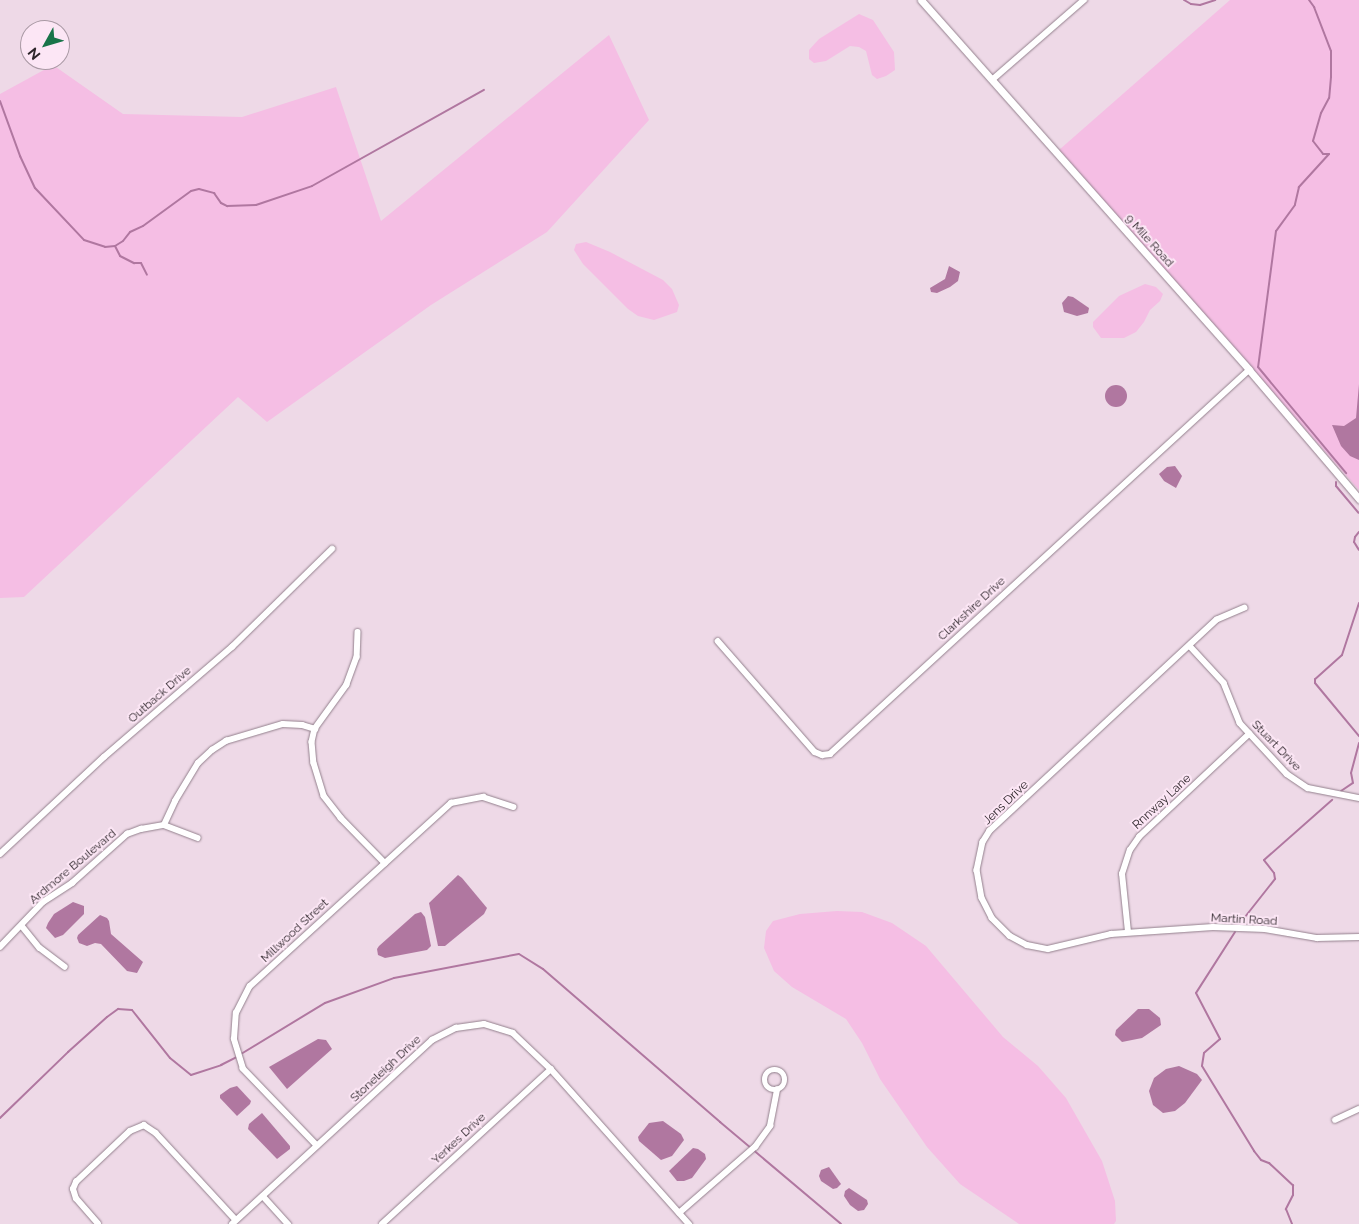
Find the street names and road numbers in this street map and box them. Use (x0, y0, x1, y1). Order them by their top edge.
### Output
street label: 9 Mile Road (1122, 212, 1176, 270)
street label: Clarkshire Drive (935, 574, 1009, 644)
street label: Outback Drive (126, 664, 194, 726)
street label: Stuart Drive (1248, 718, 1304, 774)
street label: Rnnway Lane (1130, 771, 1194, 833)
street label: Jens Drive (980, 778, 1032, 828)
street label: Ardmore Boulevard (27, 827, 119, 907)
street label: Millwood Street (258, 896, 332, 966)
street label: Martin Road (1210, 911, 1278, 929)
street label: Stoneleigh Drive (348, 1033, 424, 1105)
street label: Yerkes Drive (429, 1110, 489, 1168)

